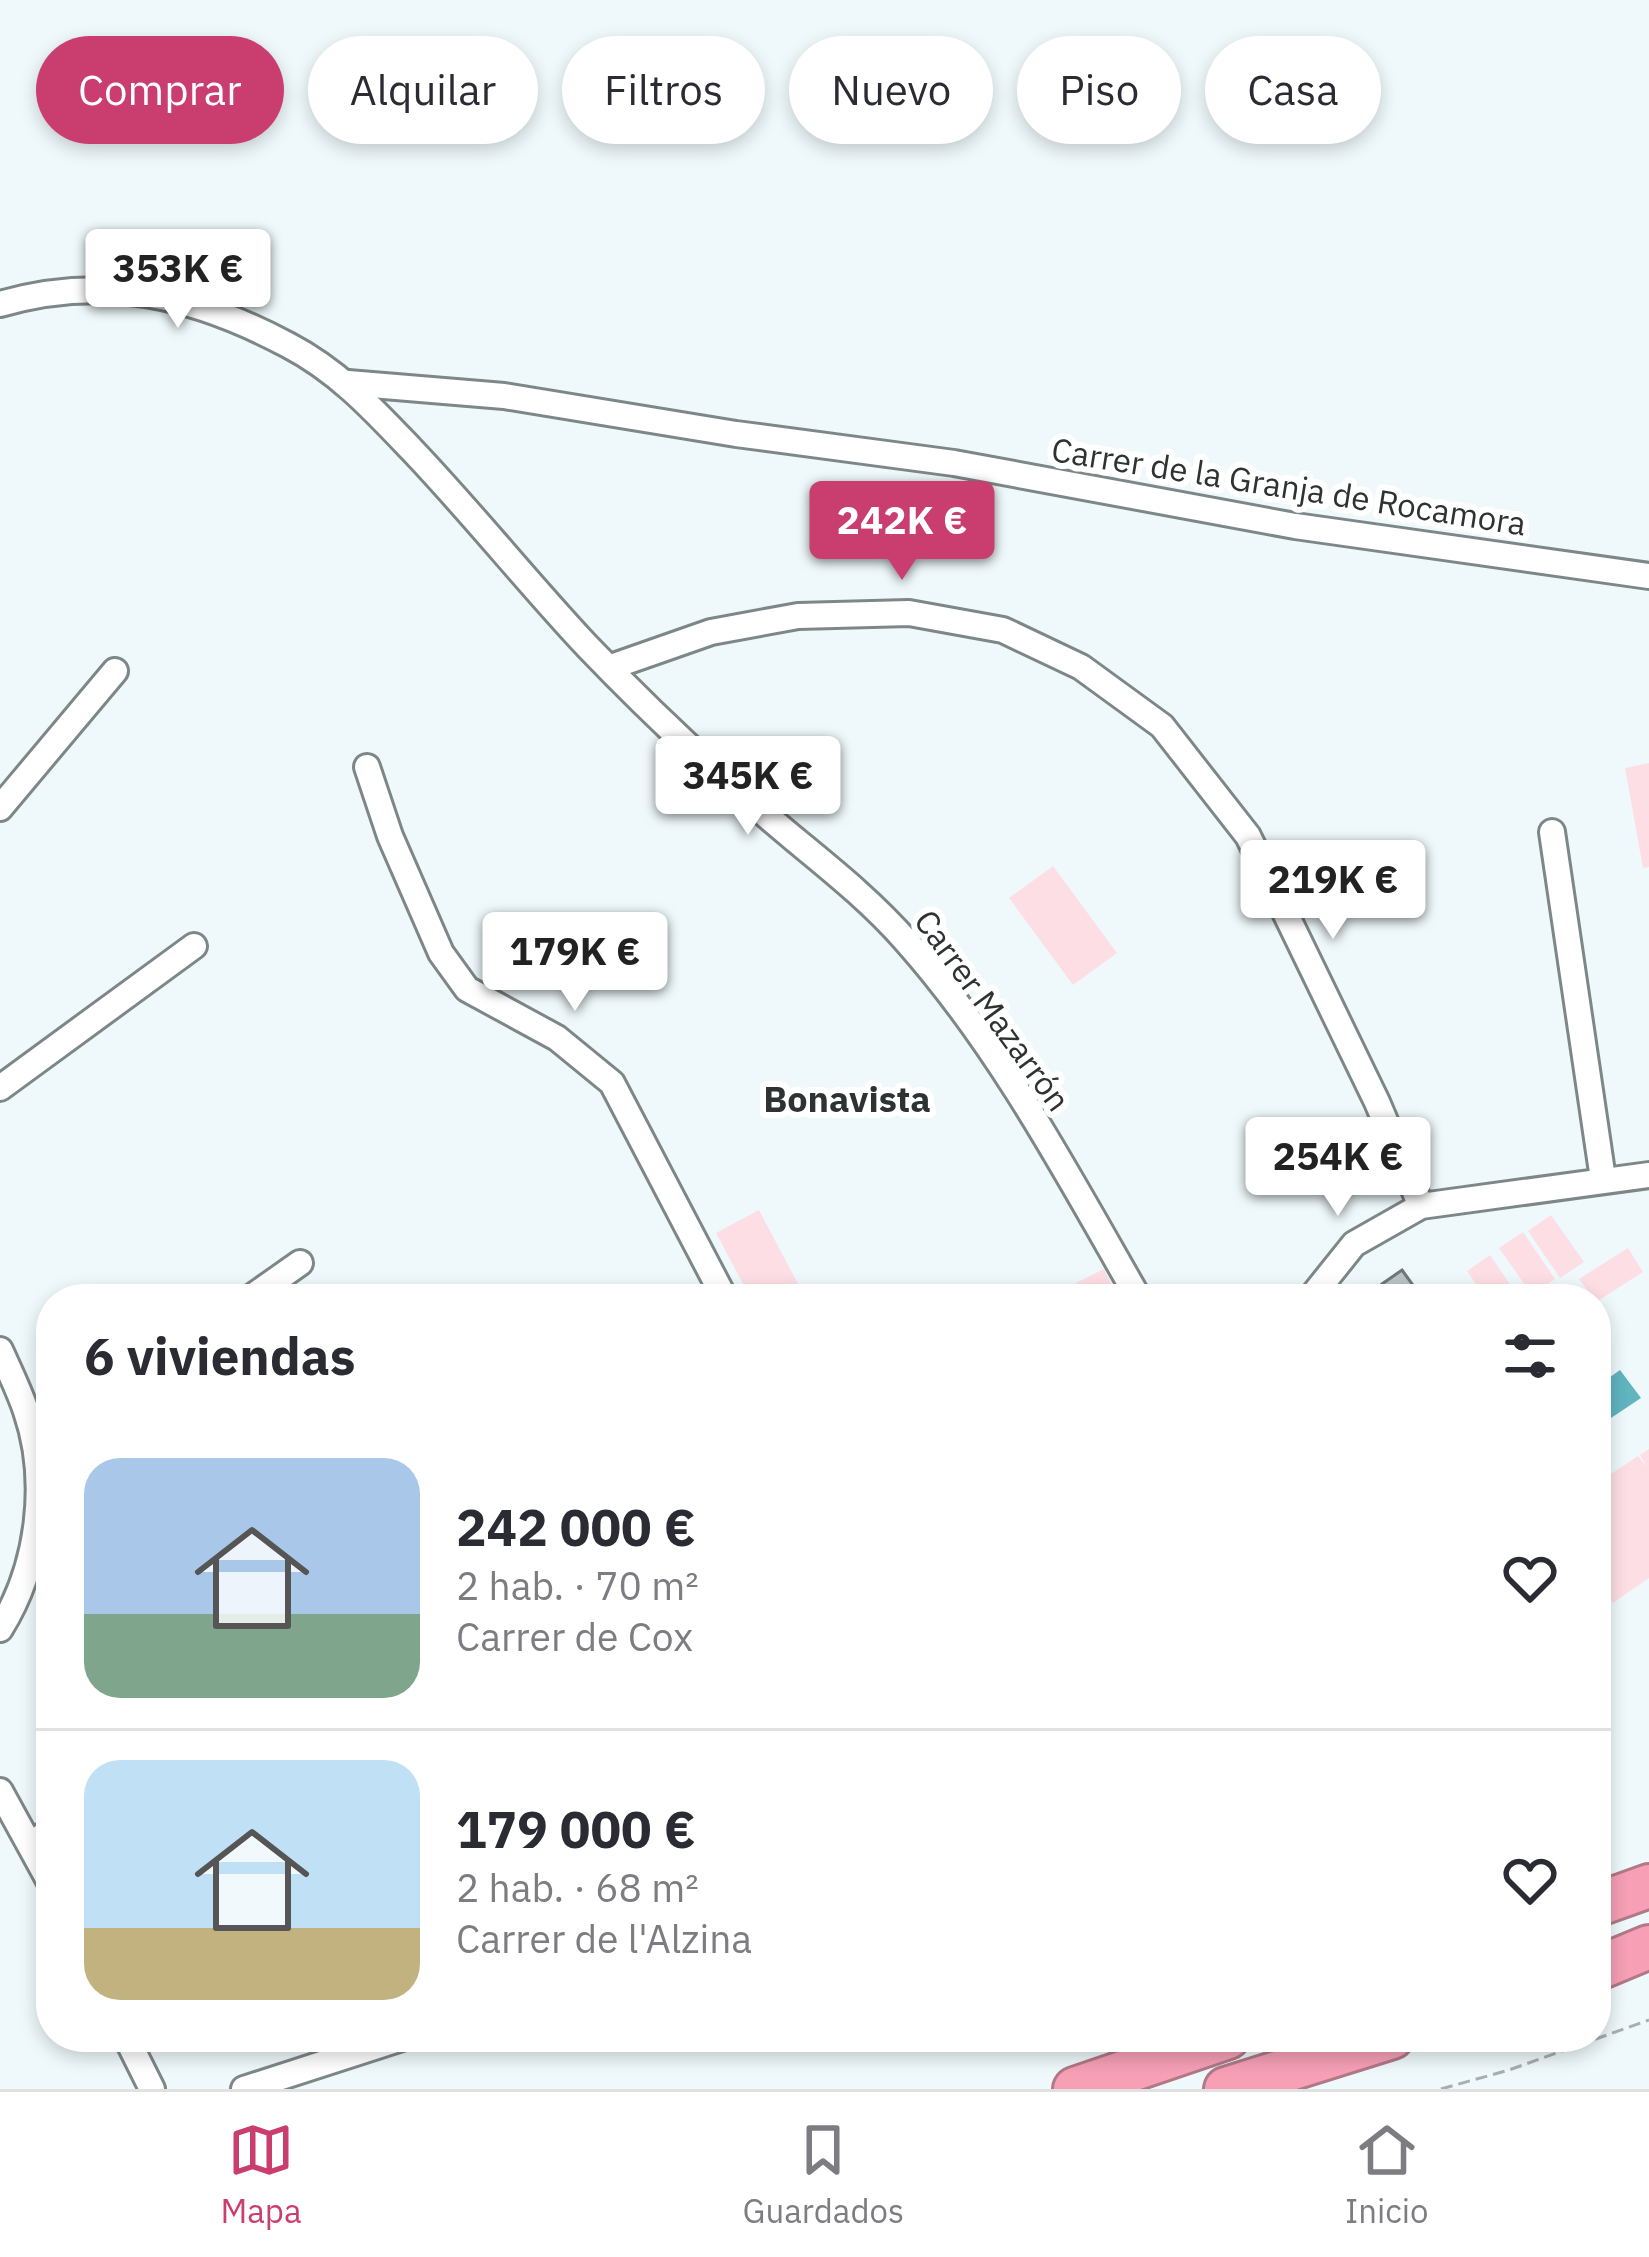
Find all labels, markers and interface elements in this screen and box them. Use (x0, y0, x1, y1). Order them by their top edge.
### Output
chip: Comprar (36, 36, 284, 144)
chip: Alquilar (308, 36, 538, 144)
chip: Filtros (562, 36, 765, 144)
chip: Nuevo (789, 36, 993, 144)
chip: Piso (1017, 36, 1181, 144)
chip: Casa (1205, 36, 1381, 144)
pin: 353K € (80, 229, 276, 331)
text: 353K € (112, 242, 244, 293)
street label: Carrer de la Granja de Rocamora (1049, 427, 1529, 545)
pin: 242K € (804, 481, 1000, 583)
text: 242K € (836, 494, 968, 545)
pin: 345K € (650, 736, 846, 838)
text: 345K € (682, 749, 814, 800)
pin: 219K € (1235, 840, 1431, 942)
text: 219K € (1267, 853, 1399, 904)
street label: Carrer Mazarrón (905, 901, 1081, 1119)
pin: 179K € (477, 912, 673, 1014)
text: 179K € (509, 925, 641, 976)
district label: Bonavista (763, 1075, 931, 1122)
pin: 254K € (1240, 1117, 1436, 1219)
text: 254K € (1272, 1130, 1404, 1181)
text: 6 viviendas (84, 1323, 355, 1389)
icon: filters (1497, 1323, 1563, 1389)
text: 242 000 € (456, 1494, 696, 1560)
icon: home (180, 1506, 324, 1650)
icon: heart (1497, 1545, 1563, 1611)
text: 2 hab. · 70 m² (456, 1560, 699, 1611)
text: Carrer de Cox (456, 1611, 693, 1662)
text: 179 000 € (456, 1796, 696, 1862)
icon: home (180, 1808, 324, 1952)
icon: heart (1497, 1847, 1563, 1913)
text: 2 hab. · 68 m² (456, 1862, 699, 1913)
text: Carrer de l'Alzina (456, 1913, 752, 1964)
tab: Mapa (220, 2117, 302, 2232)
tab: Guardados (742, 2117, 904, 2232)
tab: Inicio (1345, 2117, 1429, 2232)

